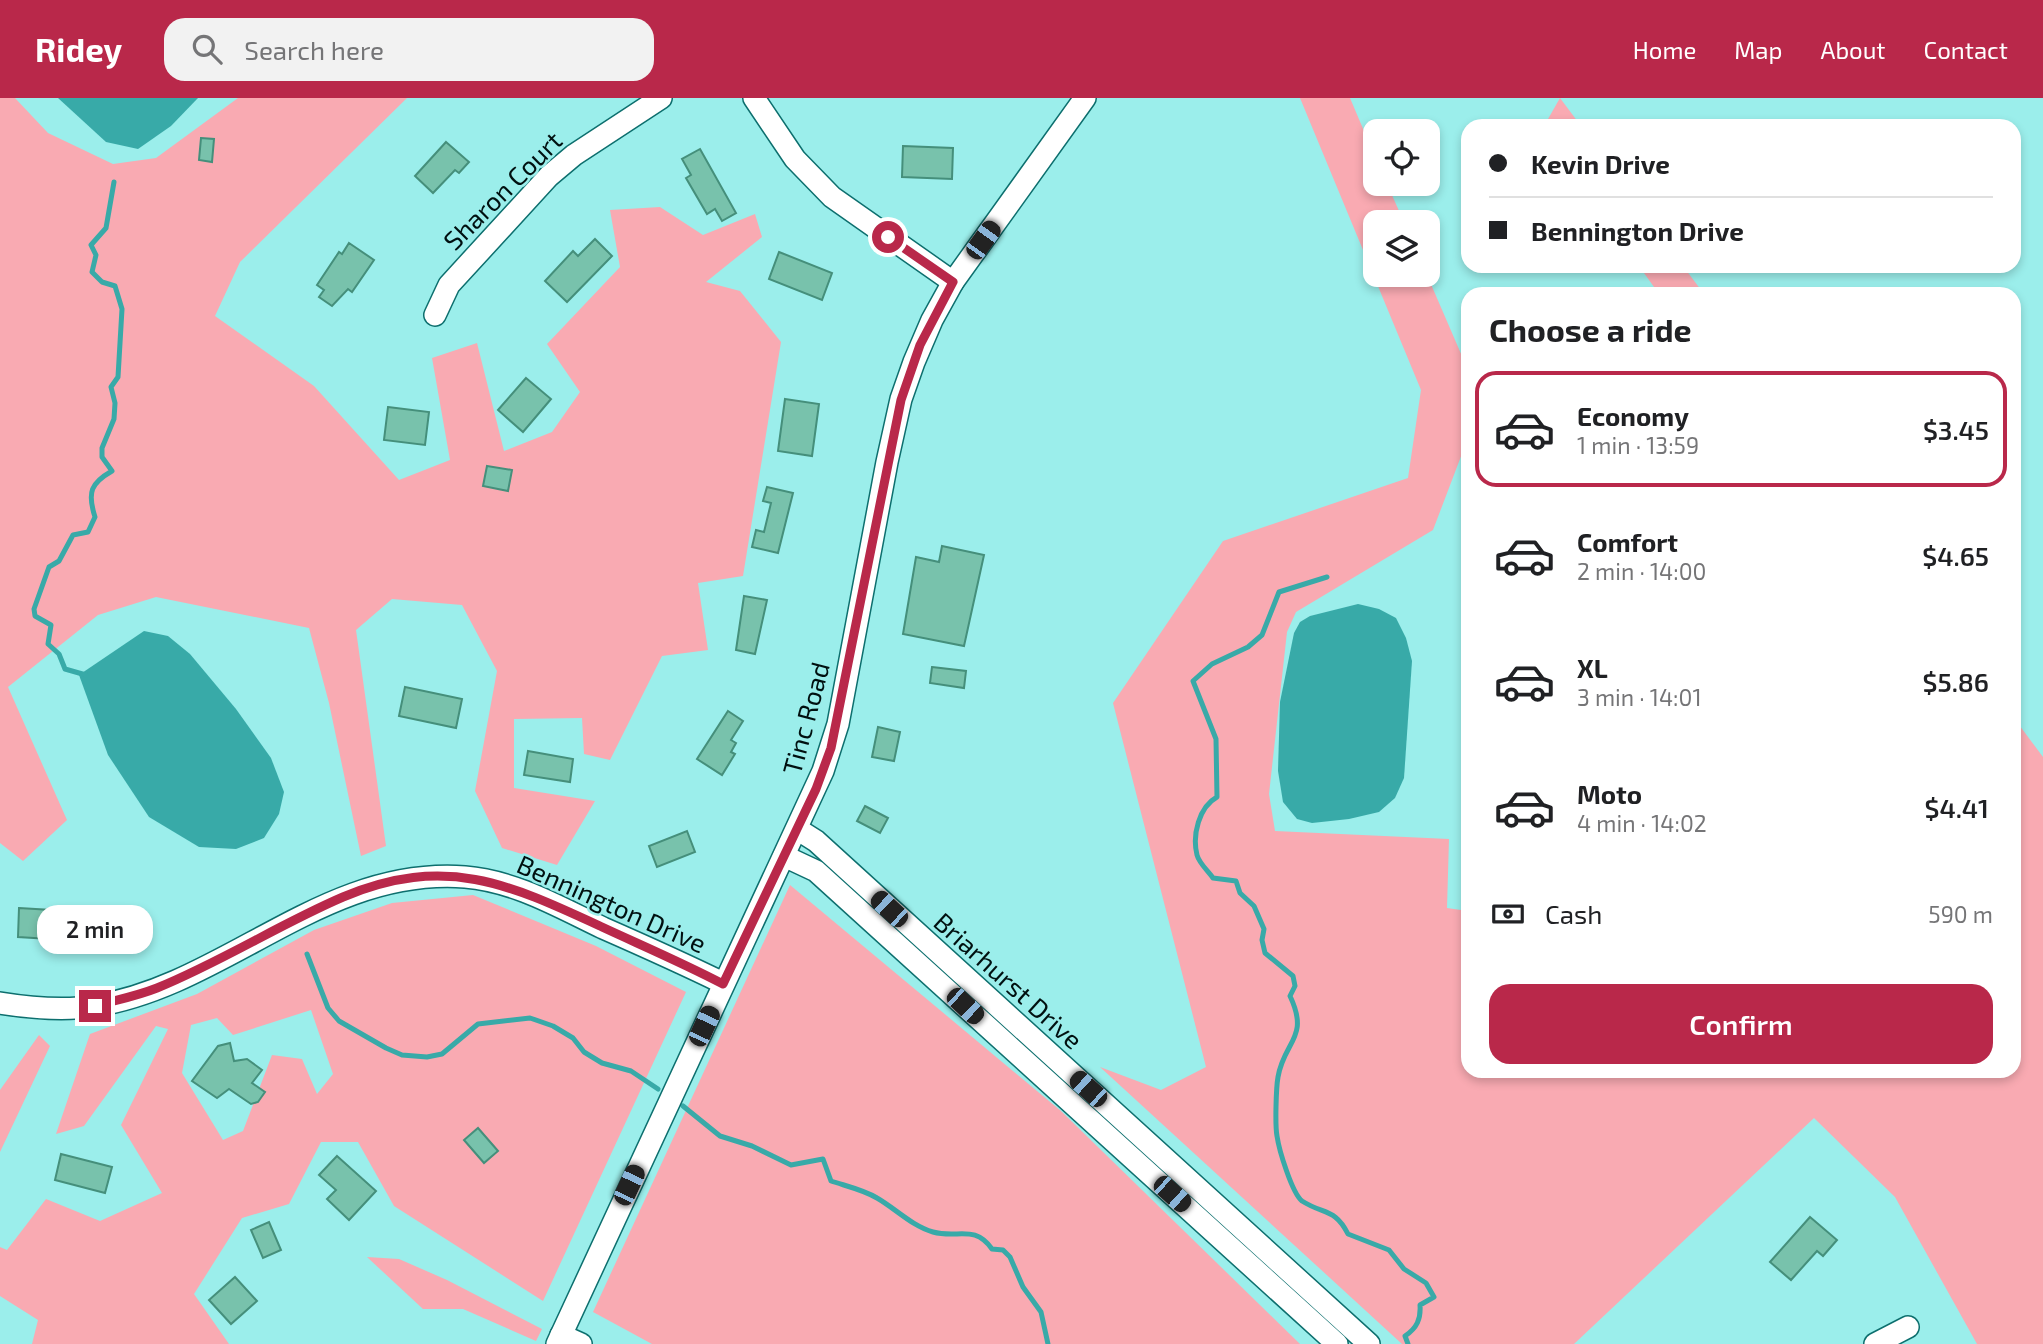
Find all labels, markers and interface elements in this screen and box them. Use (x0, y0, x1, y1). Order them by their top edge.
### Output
search box (164, 18, 654, 81)
text: Ridey (35, 29, 122, 69)
icon: search (188, 30, 226, 68)
text: Search here (244, 34, 384, 65)
text: Home (1633, 35, 1696, 64)
text: Map (1734, 35, 1782, 64)
text: About (1820, 35, 1886, 64)
text: Contact (1924, 35, 2008, 64)
map controls (1363, 119, 1440, 287)
button: locate (1363, 119, 1440, 196)
street label: Sharon Court (436, 124, 568, 256)
text: Kevin Drive (1531, 148, 1670, 179)
button: layers (1363, 210, 1440, 287)
text: Bennington Drive (1531, 215, 1744, 246)
car (963, 217, 1004, 263)
route start (872, 221, 904, 253)
text: Choose a ride (1489, 310, 1692, 348)
icon: car (1493, 398, 1556, 461)
text: Economy (1577, 400, 1689, 431)
text: $3.45 (1923, 414, 1989, 445)
text: 1 min · 13:59 (1577, 431, 1699, 459)
icon: car (1493, 524, 1556, 587)
text: Comfort (1577, 526, 1678, 557)
text: $4.65 (1922, 540, 1989, 571)
text: 2 min · 14:00 (1577, 557, 1706, 585)
icon: car (1493, 650, 1556, 713)
text: XL (1577, 652, 1608, 683)
street label: Tinc Road (775, 658, 835, 778)
text: $5.86 (1923, 666, 1989, 697)
text: 3 min · 14:01 (1577, 683, 1702, 711)
icon: car (1493, 776, 1556, 839)
text: Moto (1577, 778, 1642, 809)
text: $4.41 (1925, 792, 1989, 823)
text: 4 min · 14:02 (1577, 809, 1707, 837)
street label: Bennington Drive (513, 847, 711, 959)
car (867, 887, 912, 931)
icon: cash (1489, 895, 1527, 933)
text: Cash (1545, 898, 1602, 929)
text: 590 m (1928, 900, 1993, 928)
callout: 2 min (37, 904, 153, 954)
street label: Briarhurst Drive (929, 905, 1089, 1055)
text: 2 min (66, 915, 124, 943)
car (943, 984, 988, 1028)
button: Confirm (1489, 984, 1993, 1064)
route end (79, 990, 111, 1022)
car (686, 1003, 723, 1049)
car (1066, 1067, 1111, 1111)
car (611, 1162, 648, 1208)
car (1150, 1172, 1195, 1216)

